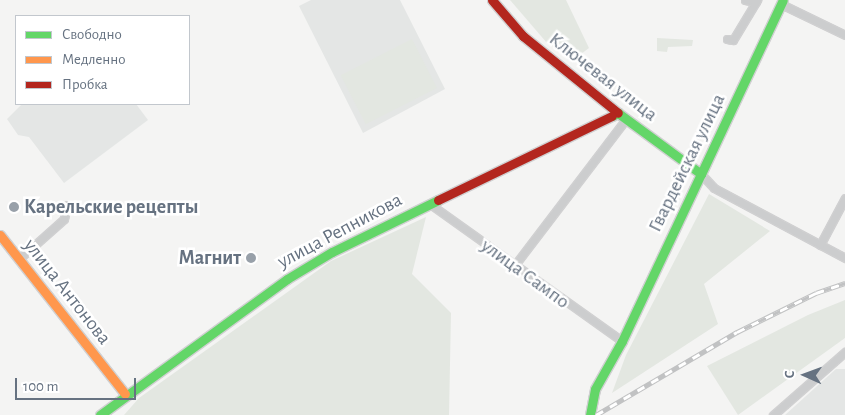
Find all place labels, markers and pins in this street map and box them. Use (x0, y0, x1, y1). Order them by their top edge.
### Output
place label: Карельские рецепты (24, 195, 198, 219)
marker: Карельские рецепты (8, 201, 20, 213)
place label: Магнит (179, 246, 241, 270)
marker: Магнит (245, 252, 257, 264)

